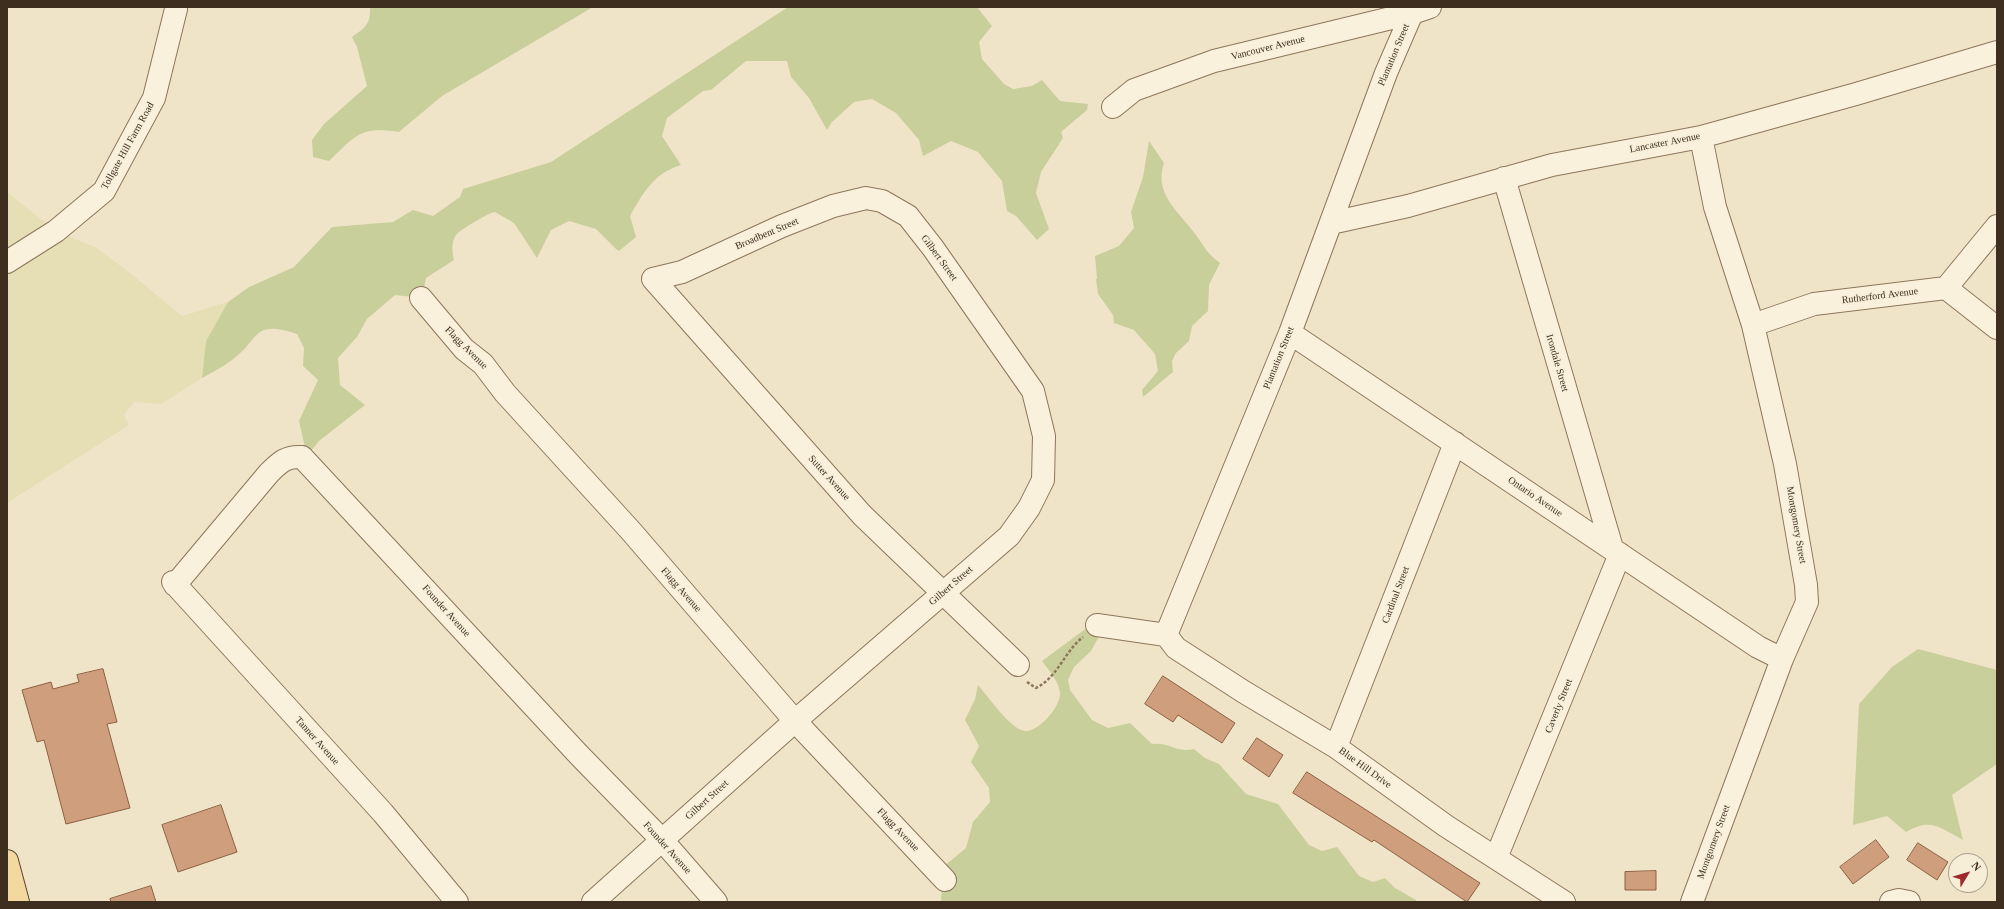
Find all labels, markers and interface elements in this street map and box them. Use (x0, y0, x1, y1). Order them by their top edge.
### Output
street label: Plantation Street (1376, 22, 1412, 88)
street label: Vancouver Avenue (1230, 33, 1306, 63)
street label: Tollgate Hill Farm Road (99, 100, 157, 192)
street label: Lancaster Avenue (1629, 130, 1701, 156)
street label: Broadbent Street (734, 215, 800, 253)
street label: Gilbert Street (918, 233, 960, 283)
street label: Rutherford Avenue (1841, 285, 1919, 307)
street label: Flagg Avenue (442, 324, 490, 372)
street label: Plantation Street (1261, 325, 1297, 391)
street label: Irondale Street (1543, 333, 1571, 393)
street label: Sutter Avenue (806, 453, 852, 503)
street label: Ontario Avenue (1505, 474, 1565, 520)
street label: Montgomery Street (1783, 486, 1809, 564)
street label: Gilbert Street (927, 564, 975, 608)
street label: Flagg Avenue (658, 565, 704, 615)
street label: Cardinal Street (1380, 565, 1412, 625)
street label: Founder Avenue (419, 582, 473, 640)
street label: Caverly Street (1543, 677, 1575, 735)
street label: Tanner Avenue (292, 715, 342, 767)
street label: Blue Hill Drive (1336, 745, 1394, 791)
street label: Gilbert Street (683, 777, 731, 823)
street label: Montgomery Street (1695, 803, 1733, 881)
street label: Flagg Avenue (874, 806, 922, 854)
street label: Founder Avenue (640, 819, 694, 877)
north arrow (1948, 853, 1988, 893)
text: N (1969, 859, 1984, 873)

